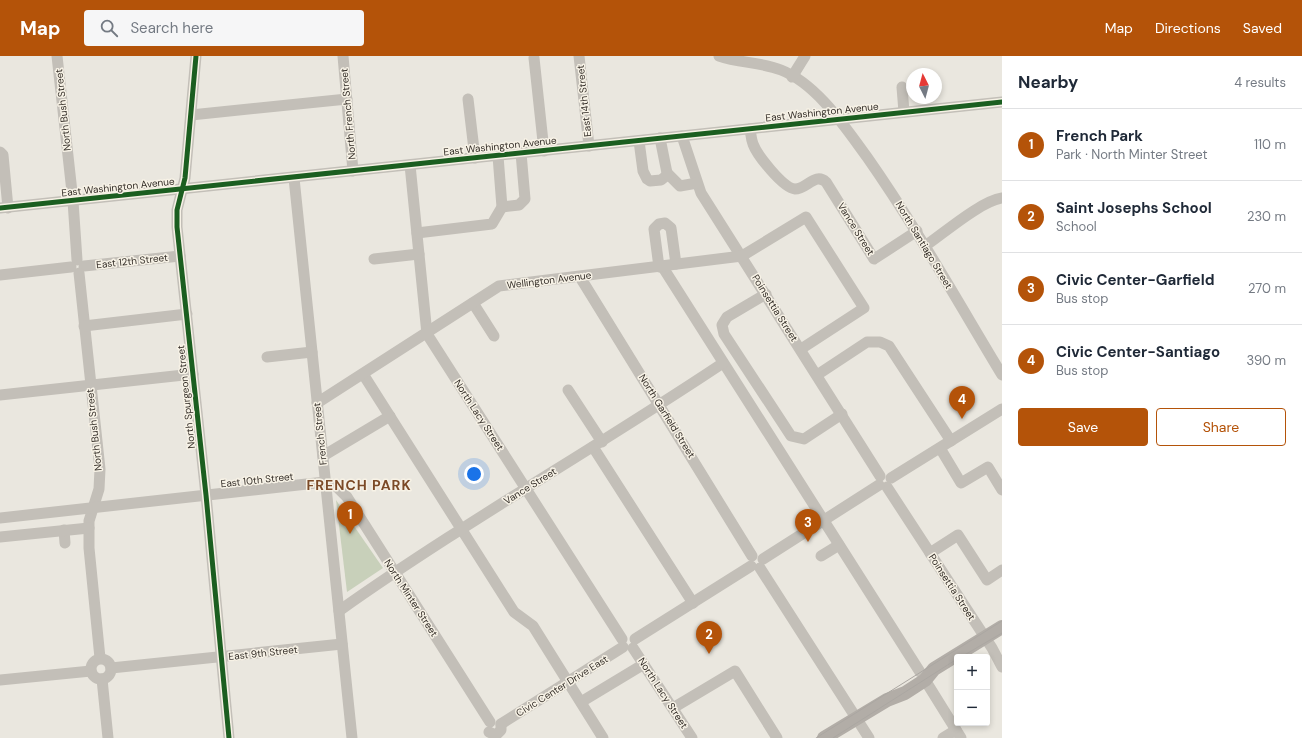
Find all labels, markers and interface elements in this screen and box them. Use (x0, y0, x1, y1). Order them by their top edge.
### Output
search box (84, 10, 364, 46)
text: Map (20, 16, 60, 41)
icon: search (98, 17, 120, 39)
text: Search here (130, 18, 213, 38)
text: Map (1105, 19, 1133, 37)
text: Directions (1155, 19, 1221, 37)
text: Saved (1243, 19, 1282, 37)
street label: East 14th Street (574, 64, 594, 138)
street label: North Bush Street (52, 68, 74, 152)
street label: North French Street (338, 68, 358, 160)
north arrow (906, 68, 942, 104)
text: Nearby (1018, 71, 1078, 93)
text: 4 results (1234, 74, 1286, 91)
street label: East Washington Avenue (765, 100, 880, 124)
text: French Park (1056, 126, 1143, 146)
street label: East Washington Avenue (443, 134, 558, 158)
text: 1 (1029, 136, 1033, 153)
text: 110 m (1254, 136, 1286, 153)
text: Park · North Minter Street (1056, 146, 1208, 163)
street label: East Washington Avenue (61, 175, 176, 199)
text: Saint Josephs School (1056, 198, 1212, 218)
street label: North Santiago Street (893, 199, 955, 291)
street label: Vance Street (835, 200, 877, 258)
text: 2 (1027, 208, 1035, 225)
text: 230 m (1247, 208, 1286, 225)
text: School (1056, 218, 1097, 235)
street label: East 12th Street (96, 251, 169, 271)
street label: Wellington Avenue (506, 268, 592, 292)
text: Civic Center-Garfield (1056, 270, 1214, 290)
street label: Poinsettia Street (749, 272, 801, 344)
text: 3 (1027, 280, 1035, 297)
text: 270 m (1248, 280, 1286, 297)
text: Bus stop (1056, 290, 1108, 307)
text: Civic Center-Santiago (1056, 342, 1220, 362)
street label: North Spurgeon Street (174, 345, 198, 449)
text: 4 (1027, 352, 1035, 369)
text: 390 m (1247, 352, 1286, 369)
text: Bus stop (1056, 362, 1108, 379)
street label: North Garfield Street (636, 372, 698, 460)
street label: North Lacy Street (451, 377, 507, 453)
pin: 4 (949, 386, 975, 419)
street label: North Bush Street (83, 388, 105, 472)
street label: French Street (310, 402, 330, 466)
button: Save (1018, 408, 1148, 446)
button: Share (1156, 408, 1286, 446)
your location (464, 464, 484, 484)
street label: Vance Street (501, 465, 559, 507)
street label: East 10th Street (220, 470, 294, 490)
district label: FRENCH PARK (306, 476, 412, 494)
pin: 1 (337, 501, 363, 534)
pin: 3 (795, 509, 821, 542)
street label: Poinsettia Street (926, 551, 978, 623)
street label: North Minter Street (381, 557, 441, 639)
pin: 2 (696, 621, 722, 654)
street label: East 9th Street (228, 643, 298, 663)
street label: Civic Center Drive East (514, 652, 611, 720)
map controls (954, 654, 990, 726)
button: + (954, 654, 990, 690)
street label: North Lacy Street (635, 655, 691, 731)
button: − (954, 690, 990, 726)

